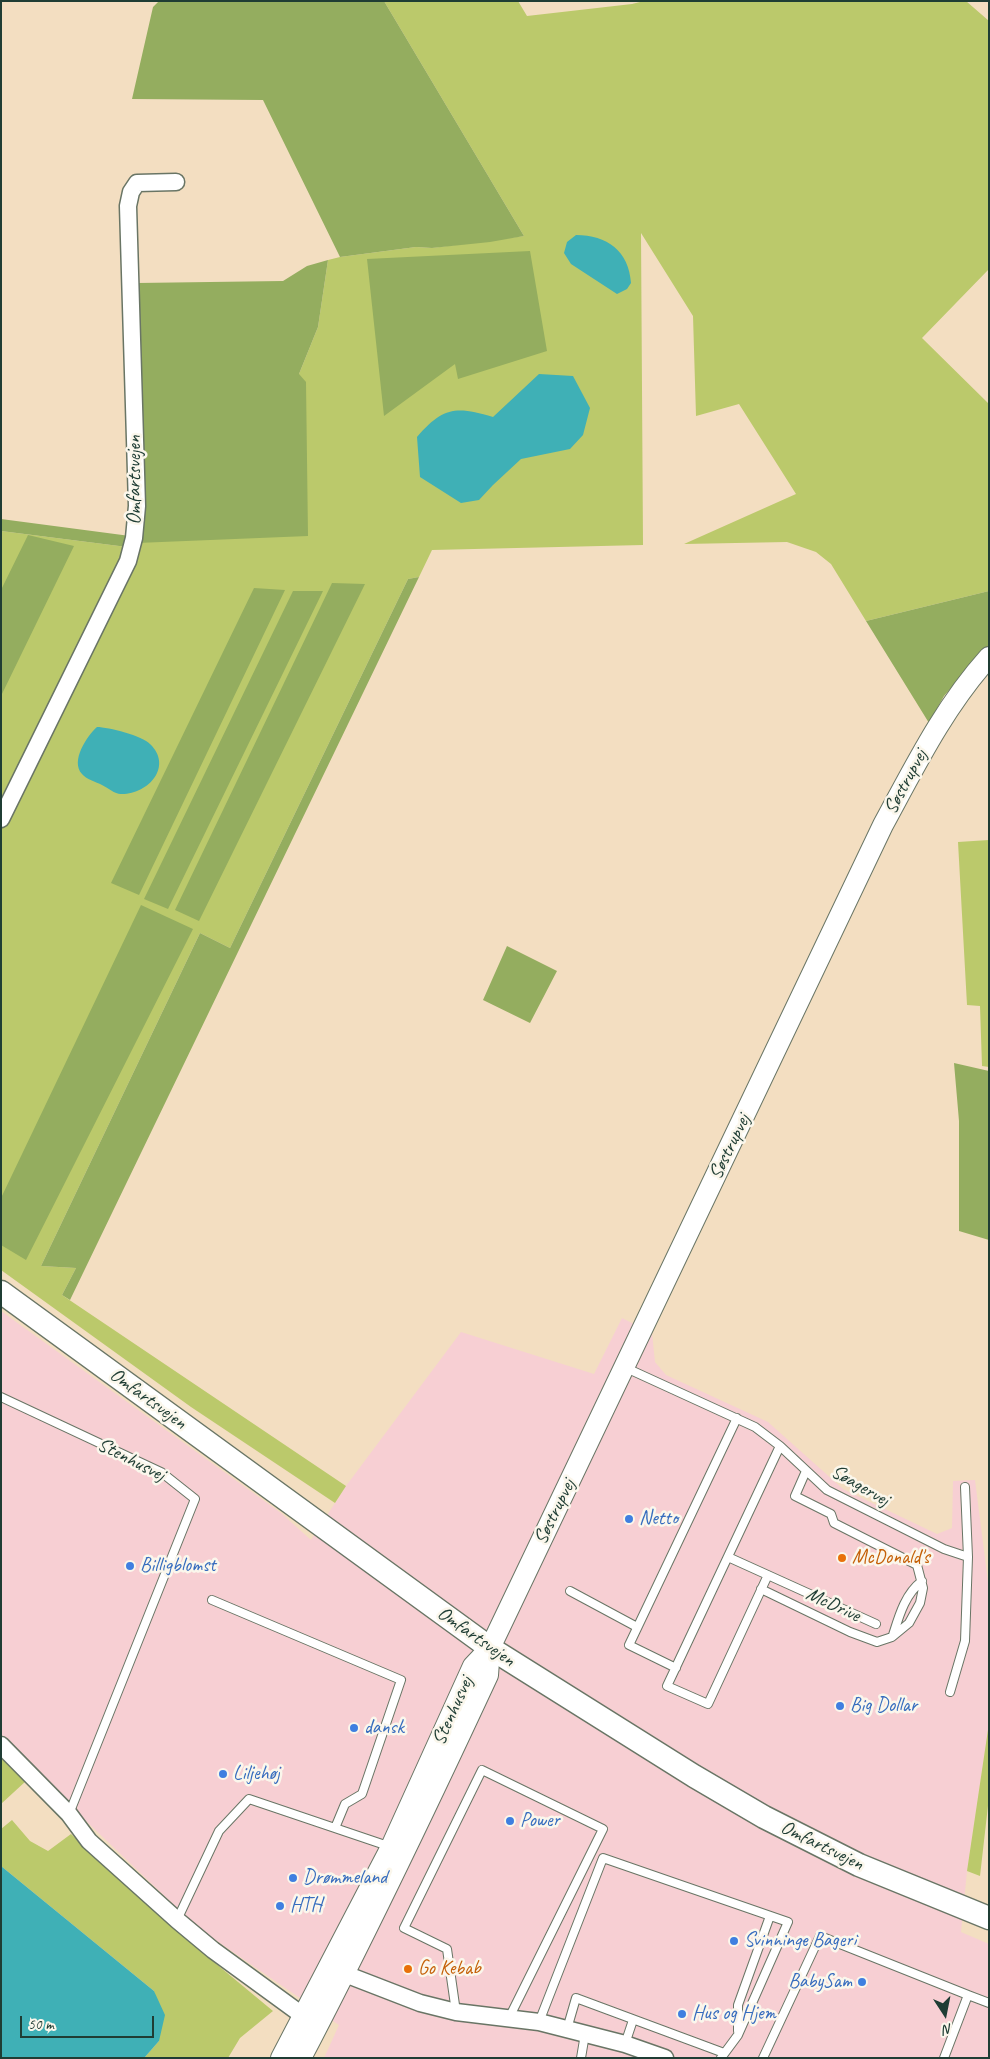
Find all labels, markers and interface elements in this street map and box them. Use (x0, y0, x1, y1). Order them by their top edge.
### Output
street label: Omfartsvejen (123, 435, 147, 525)
street label: Søstrupvej (879, 746, 933, 818)
street label: Søstrupvej (704, 1110, 756, 1184)
street label: Omfartsvejen (105, 1363, 191, 1435)
street label: Stenhusvej (93, 1433, 169, 1487)
street label: Søagervej (826, 1460, 894, 1512)
street label: Søstrupvej (529, 1475, 581, 1549)
place label: Netto (639, 1507, 678, 1531)
marker: Netto (623, 1513, 635, 1525)
place label: McDonald's (852, 1546, 930, 1570)
marker: McDonald's (836, 1552, 848, 1564)
place label: Billigblomst (140, 1554, 216, 1578)
marker: Billigblomst (124, 1560, 136, 1572)
street label: McDrive (802, 1582, 864, 1628)
street label: Omfartsvejen (432, 1602, 520, 1672)
street label: Stenhusvej (427, 1673, 479, 1749)
place label: Big Dollar (850, 1694, 917, 1718)
marker: Big Dollar (834, 1700, 846, 1712)
place label: dansk (364, 1716, 404, 1740)
marker: dansk (348, 1722, 360, 1734)
place label: Liljehøj (233, 1762, 280, 1786)
marker: Liljehøj (217, 1768, 229, 1780)
place label: Power (520, 1809, 560, 1833)
marker: Power (504, 1815, 516, 1827)
street label: Omfartsvejen (777, 1816, 867, 1876)
place label: Drømmeland (303, 1866, 387, 1890)
marker: Drømmeland (287, 1872, 299, 1884)
place label: HTH (290, 1894, 322, 1918)
marker: HTH (274, 1900, 286, 1912)
place label: Svinninge Bageri (744, 1929, 856, 1953)
marker: Svinninge Bageri (728, 1935, 740, 1947)
place label: Go Kebab (418, 1957, 481, 1981)
marker: Go Kebab (402, 1963, 414, 1975)
place label: BabySam (788, 1970, 852, 1994)
marker: BabySam (856, 1976, 868, 1988)
north arrow (920, 1989, 970, 2039)
place label: Hus og Hjem (692, 2002, 776, 2026)
scale bar (22, 2006, 156, 2038)
marker: Hus og Hjem (676, 2008, 688, 2020)
text: 50 m (28, 2015, 54, 2034)
text: N (942, 2020, 954, 2038)

